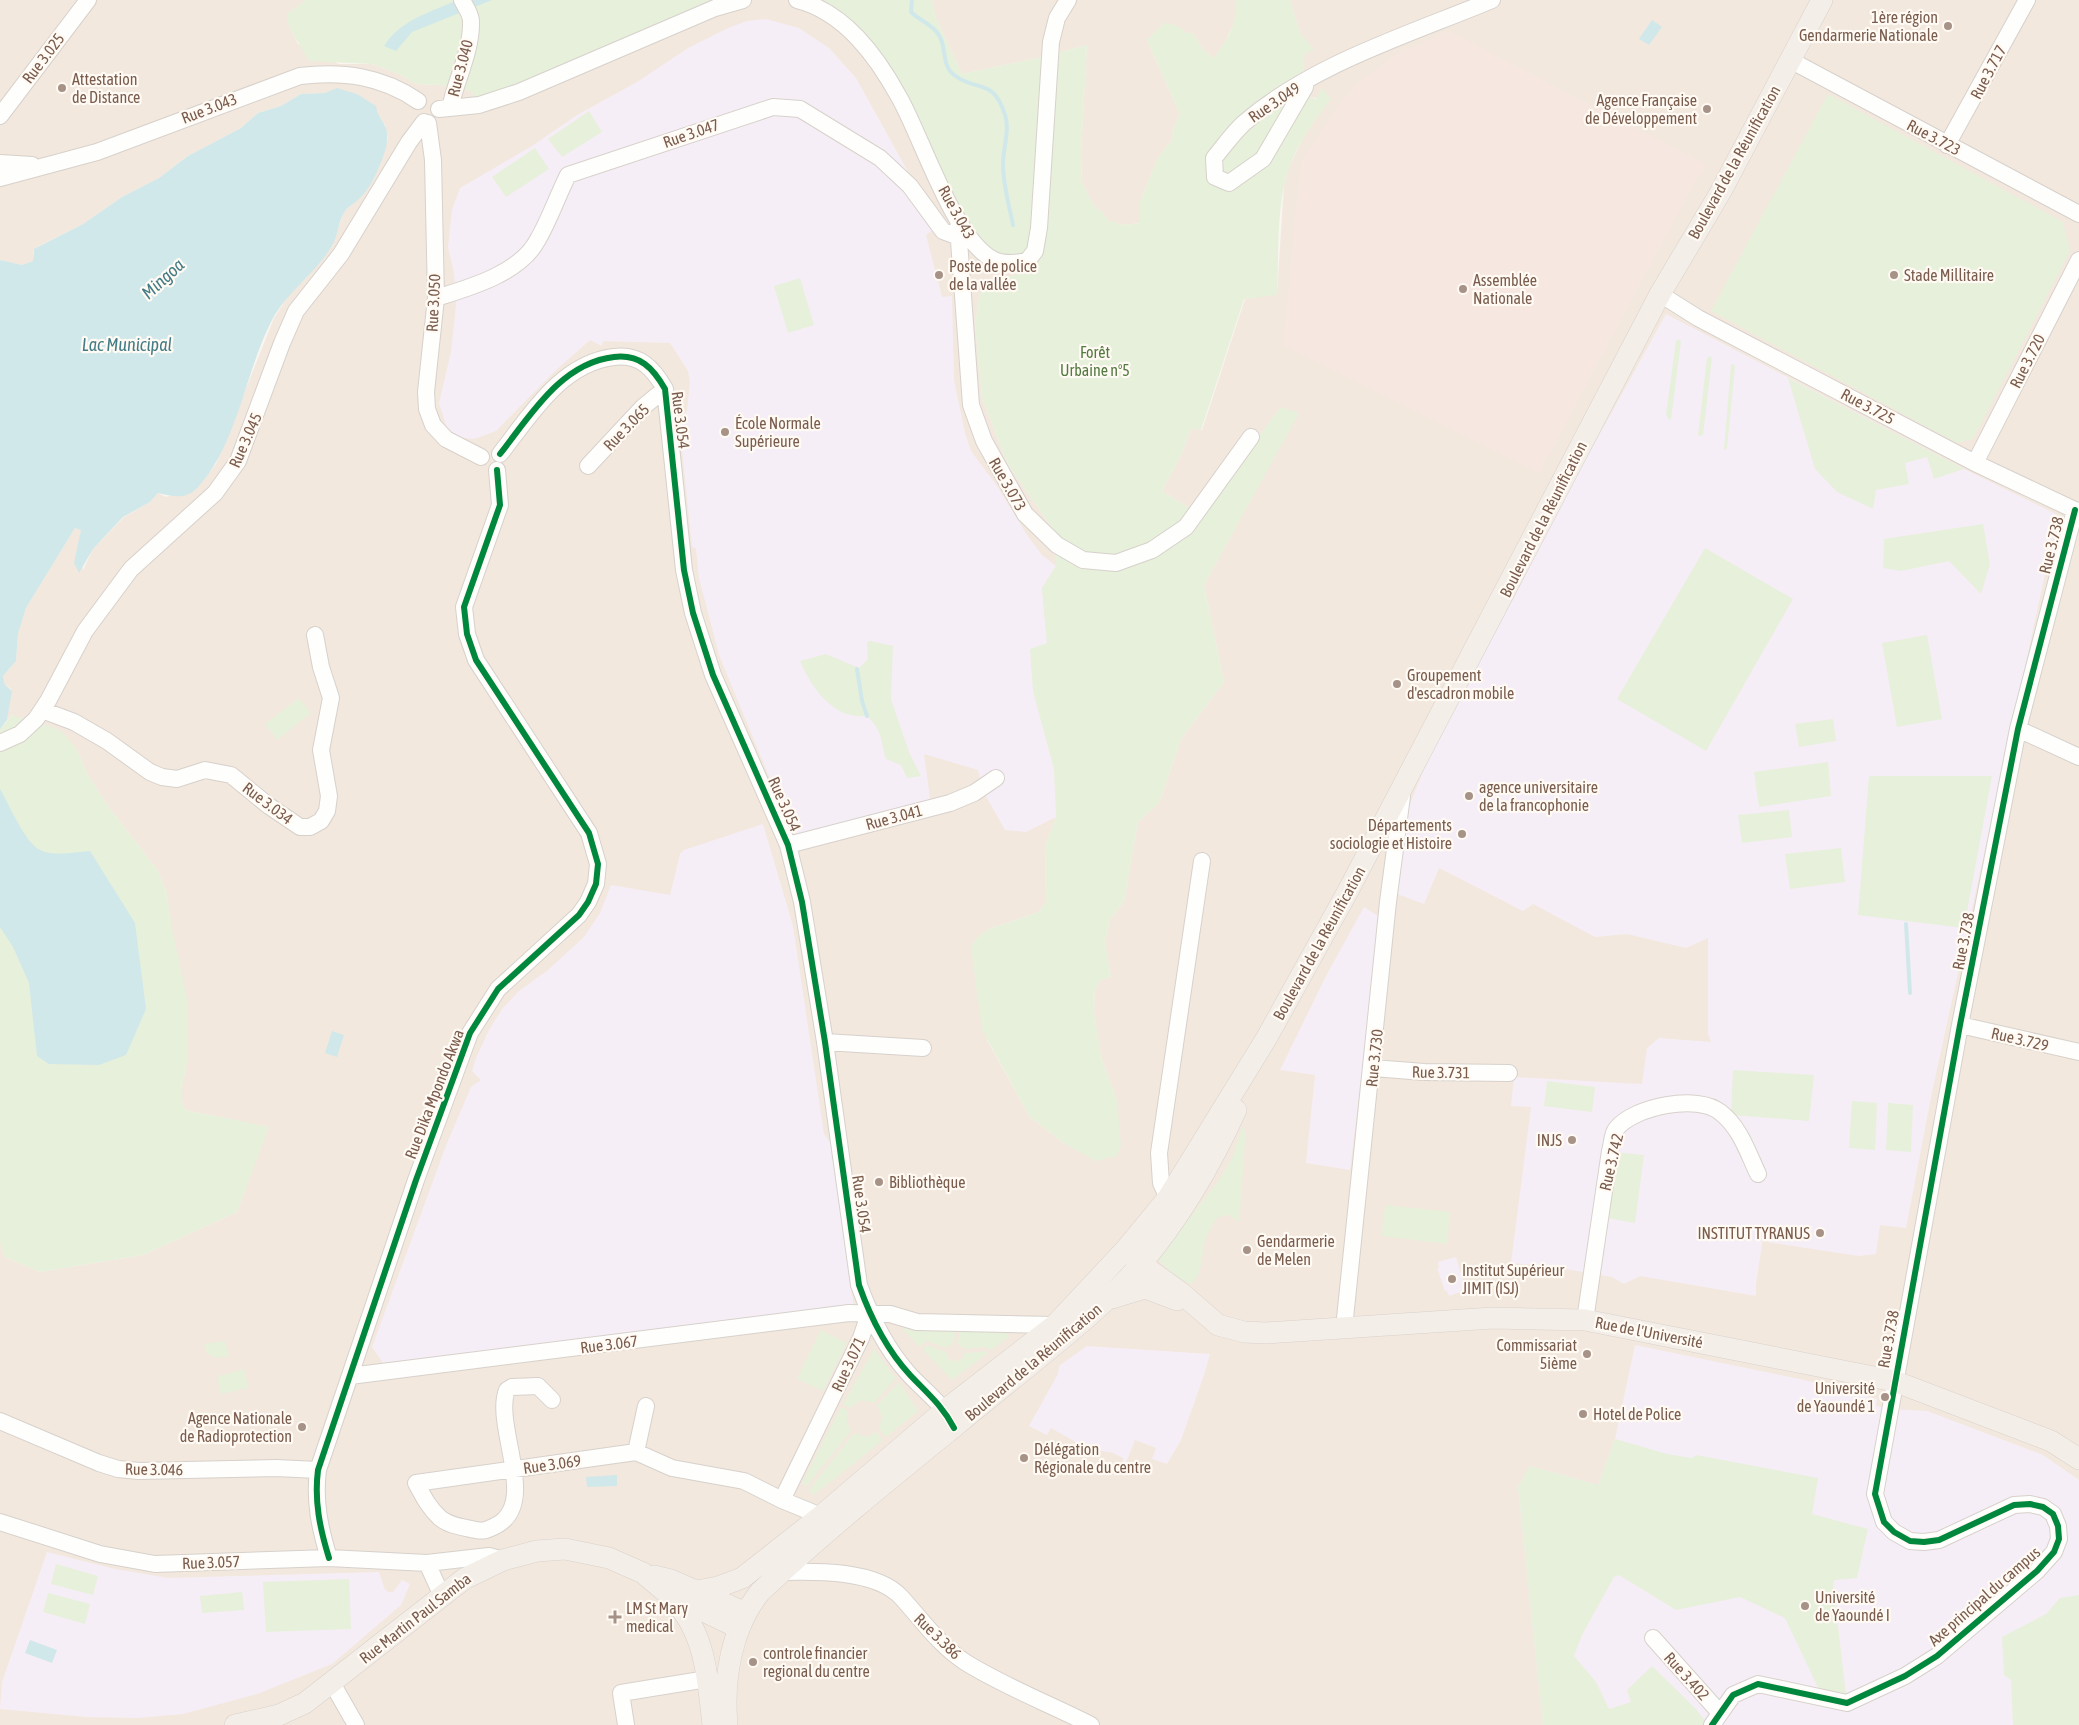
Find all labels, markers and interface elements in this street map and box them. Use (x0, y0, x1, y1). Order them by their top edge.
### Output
place label: 1ère région Gendarmerie Nationale (1799, 8, 1938, 44)
marker: 1ère région Gendarmerie Nationale (1942, 20, 1954, 32)
street label: Rue 3.025 (18, 29, 68, 87)
street label: Rue 3.040 (444, 38, 476, 98)
street label: Rue 3.717 (1966, 42, 2010, 102)
place label: Attestation de Distance (72, 70, 140, 106)
street label: Rue 3.049 (1245, 78, 1303, 126)
marker: Attestation de Distance (56, 82, 68, 94)
street label: Boulevard de la Réunification (1684, 82, 1784, 242)
street label: Rue 3.043 (179, 89, 239, 127)
place label: Agence Française de Développement (1585, 91, 1697, 128)
marker: Agence Française de Développement (1701, 103, 1713, 115)
street label: Rue 3.047 (661, 115, 721, 151)
street label: Rue 3.723 (1904, 115, 1964, 159)
street label: Rue 3.043 (935, 182, 979, 242)
water label: Mingoa (137, 254, 189, 303)
place label: Poste de police de la vallée (949, 257, 1037, 293)
place label: Stade Millitaire (1904, 266, 1994, 284)
marker: Poste de police de la vallée (933, 269, 945, 281)
marker: Stade Millitaire (1888, 269, 1900, 281)
place label: Assemblée Nationale (1473, 271, 1537, 307)
street label: Rue 3.050 (422, 274, 444, 332)
marker: Assemblée Nationale (1457, 283, 1469, 295)
street label: Rue 3.720 (2006, 331, 2048, 391)
water label: Lac Municipal (82, 334, 172, 355)
park label: Forêt Urbaine n°5 (1060, 343, 1130, 379)
street label: Rue 3.725 (1838, 384, 1898, 428)
street label: Rue 3.054 (669, 390, 693, 450)
street label: Rue 3.065 (599, 400, 653, 454)
street label: Rue 3.045 (225, 410, 265, 470)
place label: École Normale Supérieure (735, 414, 821, 451)
marker: École Normale Supérieure (719, 426, 731, 438)
street label: Boulevard de la Réunification (1496, 438, 1590, 600)
street label: Rue 3.073 (986, 454, 1030, 514)
street label: Rue 3.738 (2035, 515, 2067, 575)
place label: Groupement d'escadron mobile (1407, 666, 1514, 702)
marker: Groupement d'escadron mobile (1391, 678, 1403, 690)
street label: Rue 3.054 (765, 774, 805, 834)
street label: Rue 3.034 (239, 778, 297, 828)
place label: agence universitaire de la francophonie (1479, 778, 1598, 815)
marker: agence universitaire de la francophonie (1463, 790, 1475, 802)
street label: Rue 3.041 (864, 801, 924, 833)
place label: Départements sociologie et Histoire (1330, 816, 1452, 853)
marker: Départements sociologie et Histoire (1456, 828, 1468, 840)
street label: Boulevard de la Réunification (1269, 863, 1369, 1023)
street label: Rue 3.738 (1949, 911, 1977, 971)
street label: Rue 3.729 (1990, 1024, 2050, 1054)
street label: Rue Dika Mpondo Akwa (401, 1027, 468, 1162)
street label: Rue 3.730 (1362, 1028, 1386, 1088)
street label: Rue 3.731 (1412, 1062, 1470, 1082)
place label: INJS (1537, 1131, 1562, 1149)
street label: Rue 3.742 (1596, 1132, 1626, 1192)
marker: INJS (1566, 1134, 1578, 1146)
place label: Bibliothèque (889, 1173, 965, 1192)
street label: Rue 3.054 (849, 1174, 875, 1234)
marker: Bibliothèque (873, 1176, 885, 1188)
place label: INSTITUT TYRANUS (1697, 1224, 1810, 1242)
marker: INSTITUT TYRANUS (1814, 1227, 1826, 1239)
place label: Gendarmerie de Melen (1257, 1232, 1335, 1268)
marker: Gendarmerie de Melen (1241, 1244, 1253, 1256)
place label: Institut Supérieur JIMIT (ISJ) (1462, 1261, 1565, 1298)
marker: Institut Supérieur JIMIT (ISJ) (1446, 1273, 1458, 1285)
street label: Boulevard de la Réunification (961, 1300, 1105, 1424)
street label: Rue 3.738 (1874, 1309, 1902, 1369)
street label: Rue de l'Université (1594, 1313, 1704, 1351)
street label: Rue 3.067 (579, 1332, 639, 1356)
street label: Rue 3.071 (828, 1334, 868, 1394)
place label: Commissariat 5ième (1496, 1336, 1577, 1372)
marker: Commissariat 5ième (1581, 1348, 1593, 1360)
place label: Université de Yaoundé 1 (1797, 1379, 1875, 1415)
marker: Université de Yaoundé 1 (1879, 1391, 1891, 1403)
place label: Hotel de Police (1593, 1405, 1681, 1423)
marker: Hotel de Police (1577, 1408, 1589, 1420)
place label: Agence Nationale de Radioprotection (180, 1409, 292, 1446)
marker: Agence Nationale de Radioprotection (296, 1421, 308, 1433)
place label: Délégation Régionale du centre (1034, 1440, 1151, 1477)
street label: Rue 3.069 (522, 1451, 582, 1477)
marker: Délégation Régionale du centre (1018, 1452, 1030, 1464)
street label: Rue 3.046 (125, 1459, 183, 1479)
street label: Axe principal du campus (1925, 1542, 2044, 1650)
street label: Rue 3.057 (182, 1552, 240, 1572)
street label: Rue Martin Paul Samba (356, 1569, 474, 1667)
place label: Université de Yaoundé I (1815, 1588, 1890, 1624)
place label: LM St Mary medical (626, 1599, 689, 1635)
marker: Université de Yaoundé I (1799, 1600, 1811, 1612)
street label: Rue 3.386 (911, 1609, 965, 1663)
marker: LM St Mary medical (608, 1610, 622, 1624)
place label: controle financier regional du centre (763, 1644, 870, 1681)
street label: Rue 3.402 (1661, 1648, 1713, 1704)
marker: controle financier regional du centre (747, 1656, 759, 1668)

